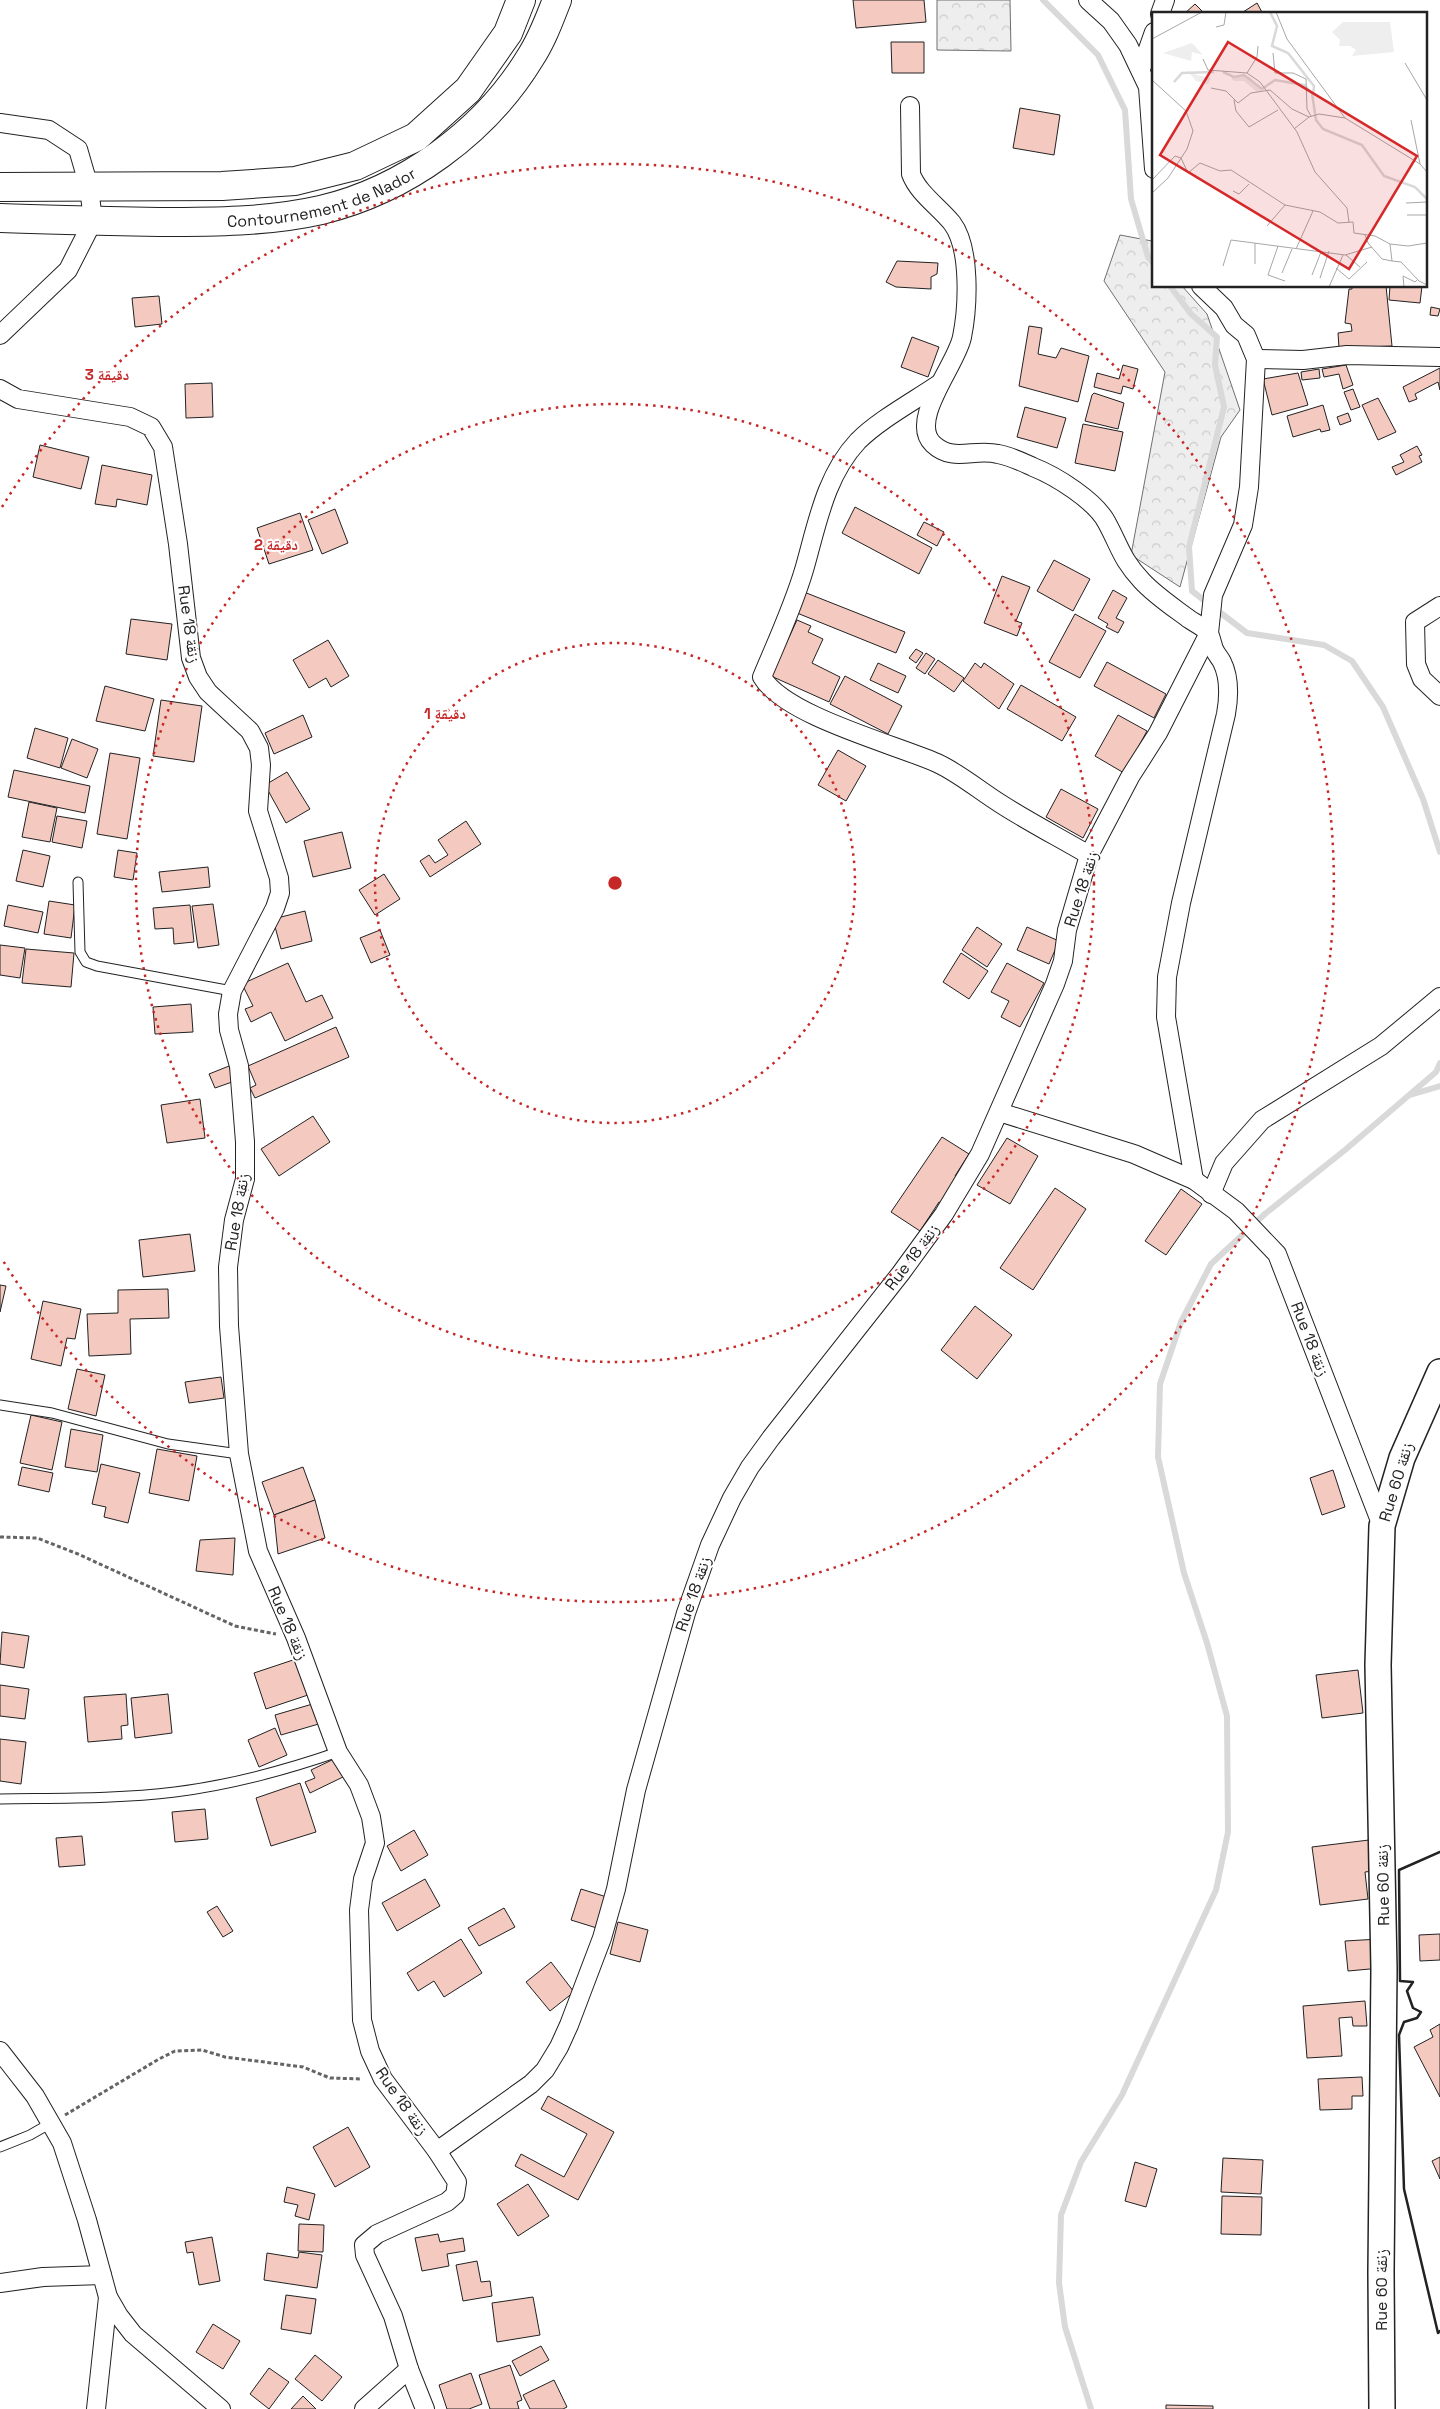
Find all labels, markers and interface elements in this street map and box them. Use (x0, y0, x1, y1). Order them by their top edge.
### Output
inset map (1152, 12, 1428, 288)
street label: Contournement de Nador (226, 162, 419, 232)
text: 3 دقيقة (85, 365, 129, 384)
text: 2 دقيقة (254, 535, 298, 554)
street label: Rue 18 زنقة (173, 584, 205, 664)
text: 1 دقيقة (424, 704, 466, 723)
street label: Rue 18 زنقة (1059, 849, 1103, 929)
centre of rings (606, 874, 624, 892)
street label: Rue 18 زنقة (220, 1172, 254, 1252)
street label: Rue 18 زنقة (880, 1219, 944, 1295)
street label: Rue 18 زنقة (1286, 1299, 1334, 1379)
street label: Rue 60 زنقة (1374, 1440, 1418, 1524)
street label: Rue 18 زنقة (670, 1554, 716, 1634)
street label: Rue 18 زنقة (263, 1583, 313, 1663)
street label: Rue 60 زنقة (1372, 1844, 1394, 1926)
street label: Rue 18 زنقة (371, 2063, 433, 2139)
street label: Rue 60 زنقة (1371, 2249, 1392, 2331)

